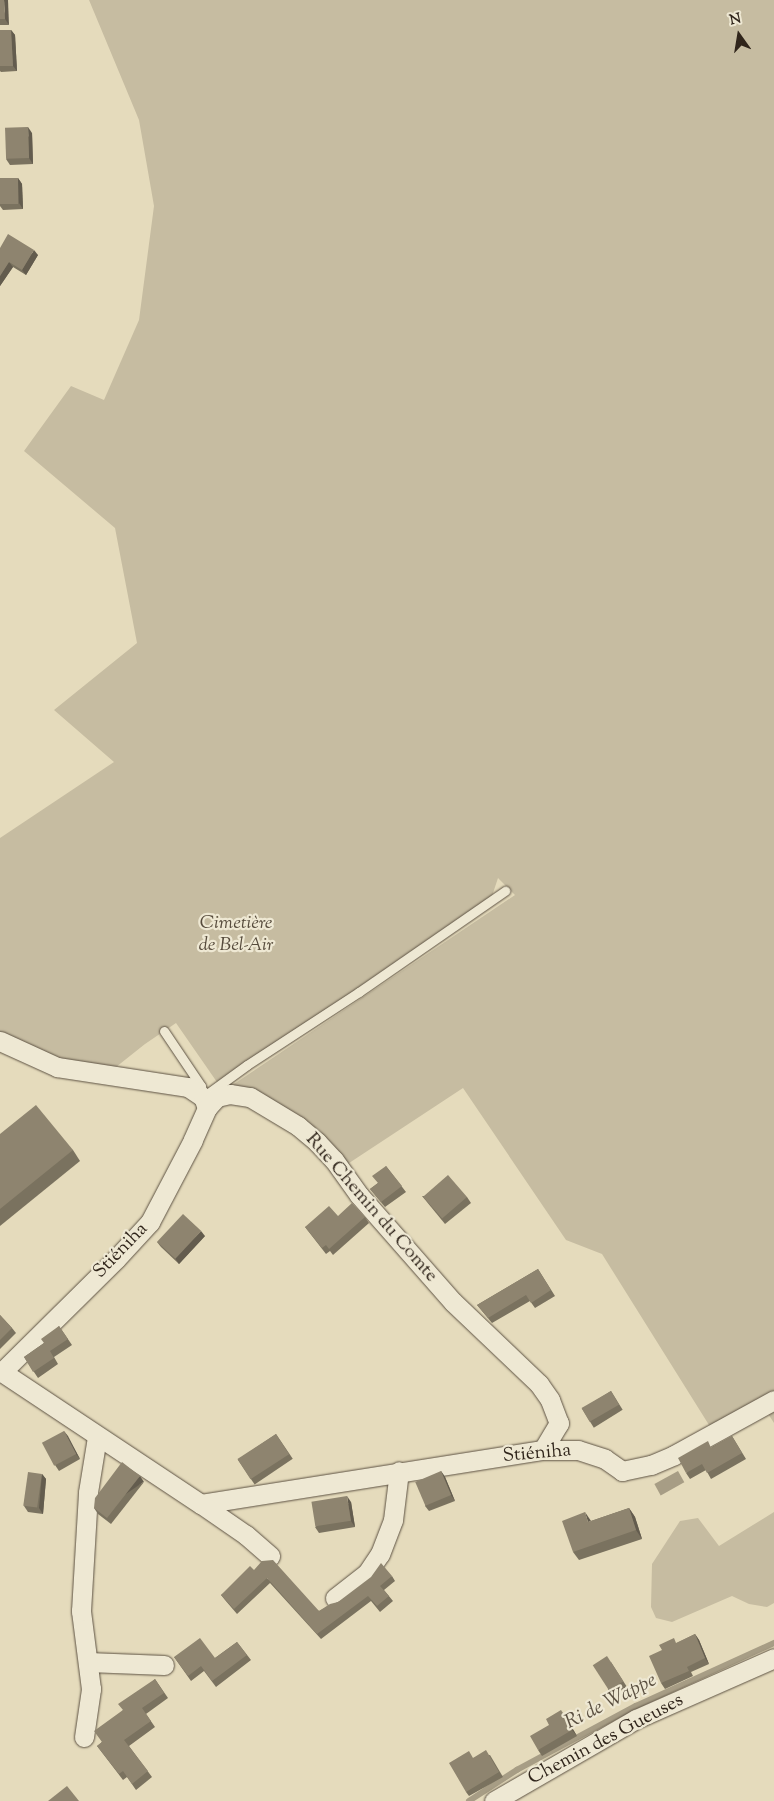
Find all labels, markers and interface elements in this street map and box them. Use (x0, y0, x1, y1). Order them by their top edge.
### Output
text: N (728, 9, 743, 31)
north arrow (714, 10, 764, 60)
park label: Cimetière de Bel-Air (199, 913, 273, 957)
street label: Rue Chemin du Comte (300, 1129, 442, 1287)
street label: Stiéniha (89, 1218, 153, 1284)
street label: Stiéniha (502, 1440, 572, 1468)
water label: Ri de Wappe (561, 1669, 661, 1735)
street label: Chemin des Gueuses (524, 1689, 688, 1791)

